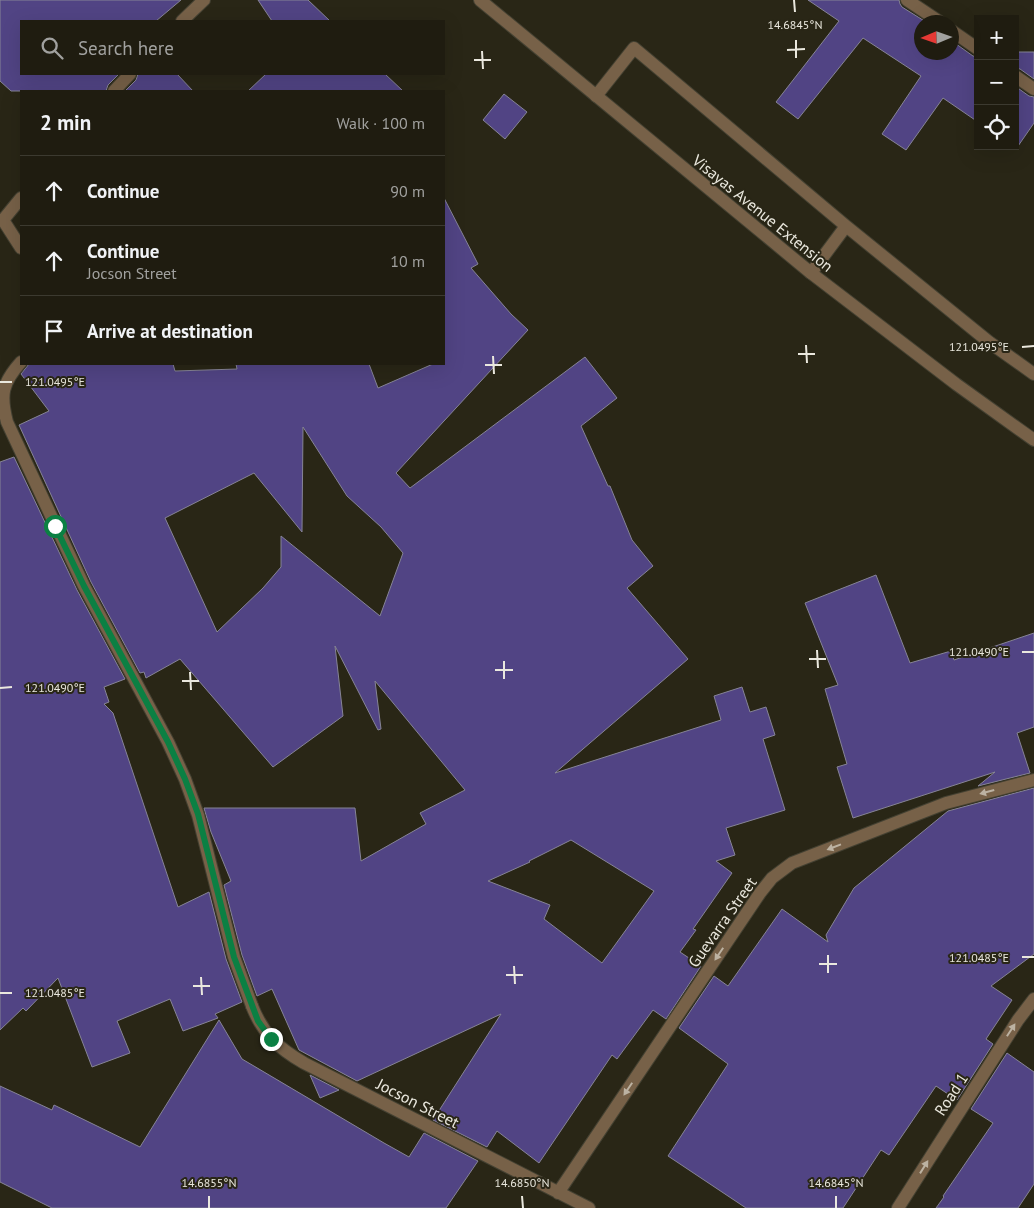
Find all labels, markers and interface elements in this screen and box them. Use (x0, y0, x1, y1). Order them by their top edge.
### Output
north arrow (914, 15, 959, 60)
map controls (974, 15, 1019, 150)
button: + (974, 15, 1019, 60)
text: 14.6845°N (768, 17, 822, 32)
search box (20, 20, 445, 75)
icon: search (38, 34, 66, 62)
text: Search here (78, 36, 174, 60)
button: − (974, 60, 1019, 105)
button: locate (974, 105, 1019, 150)
text: 2 min (40, 109, 91, 136)
text: Walk · 100 m (336, 113, 425, 133)
street label: Visayas Avenue Extension (688, 149, 837, 276)
icon: ahead (40, 177, 68, 205)
text: Continue (87, 179, 159, 203)
text: 90 m (390, 181, 425, 201)
text: Continue (87, 239, 159, 263)
icon: ahead (40, 247, 68, 275)
text: 10 m (390, 251, 425, 271)
text: Jocson Street (87, 263, 177, 283)
icon: arrive (40, 317, 68, 345)
text: Arrive at destination (87, 319, 253, 343)
text: 121.0495°E (949, 339, 1009, 354)
text: 121.0495°E (25, 374, 85, 389)
route start (44, 515, 67, 538)
text: 121.0490°E (949, 644, 1009, 659)
text: 121.0490°E (25, 680, 85, 695)
one-way arrow (979, 789, 994, 797)
one-way arrow (827, 843, 841, 851)
street label: Guevarra Street (683, 872, 761, 971)
one-way arrow (714, 947, 724, 960)
text: 121.0485°E (949, 950, 1009, 965)
text: 121.0485°E (25, 985, 85, 1000)
one-way arrow (1007, 1023, 1016, 1037)
route end (260, 1028, 283, 1051)
street label: Road 1 (930, 1069, 972, 1119)
street label: Jocson Street (373, 1073, 463, 1133)
one-way arrow (623, 1082, 633, 1095)
one-way arrow (919, 1160, 928, 1173)
text: 14.6855°N (182, 1175, 236, 1190)
text: 14.6850°N (495, 1175, 549, 1190)
text: 14.6845°N (809, 1175, 863, 1190)

